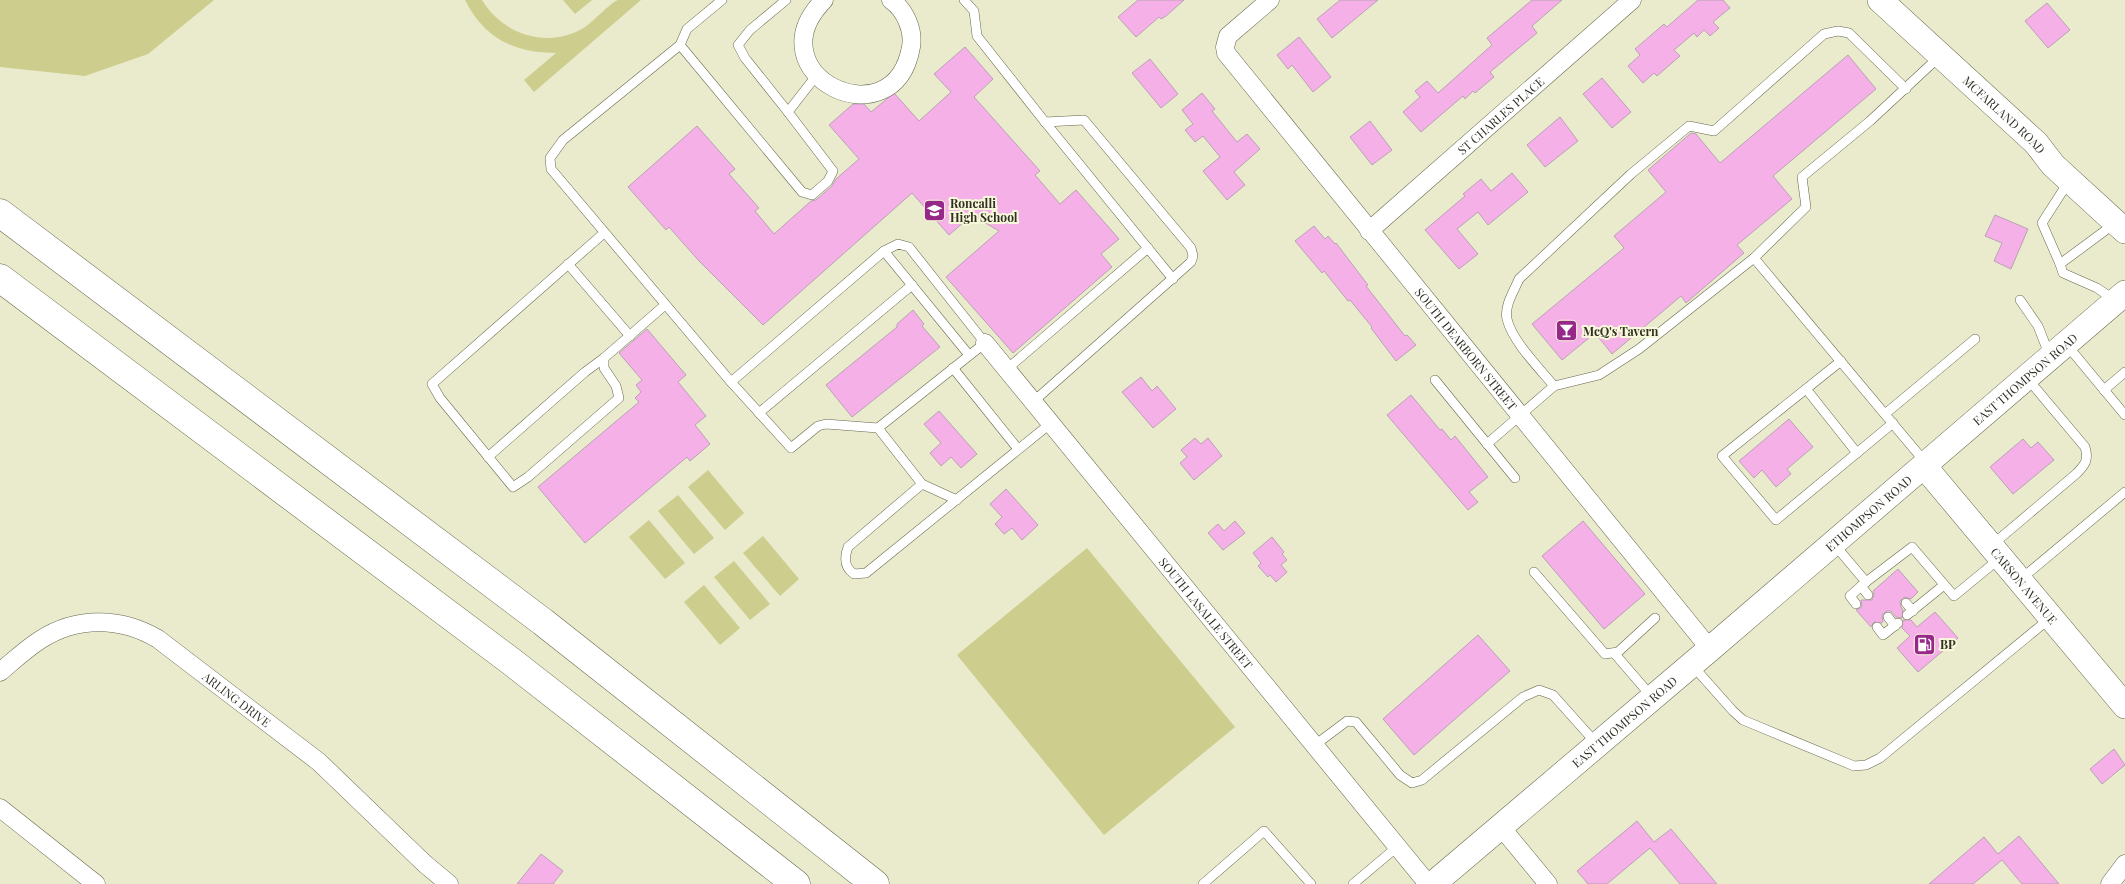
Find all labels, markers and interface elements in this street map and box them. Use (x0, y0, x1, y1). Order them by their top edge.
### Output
street label: MCFARLAND ROAD (1960, 72, 2049, 157)
street label: ST CHARLES PLACE (1454, 73, 1547, 158)
place label: Roncalli High School (950, 195, 1018, 225)
school or university icon: Roncalli High School (922, 198, 946, 222)
street label: SOUTH DEARBORN STREET (1412, 284, 1521, 414)
bar icon: McQ's Tavern (1555, 319, 1579, 343)
place label: McQ's Tavern (1583, 323, 1659, 339)
street label: EAST THOMPSON ROAD (1969, 329, 2081, 428)
street label: ETHOMPSON ROAD (1822, 471, 1915, 555)
street label: CARSON AVENUE (1987, 544, 2061, 627)
street label: SOUTH LASALLE STREET (1156, 554, 1257, 673)
fuel station icon: BP (1912, 632, 1936, 656)
place label: BP (1940, 636, 1956, 652)
street label: ARLING DRIVE (199, 668, 274, 730)
street label: EAST THOMPSON ROAD (1568, 672, 1681, 771)

